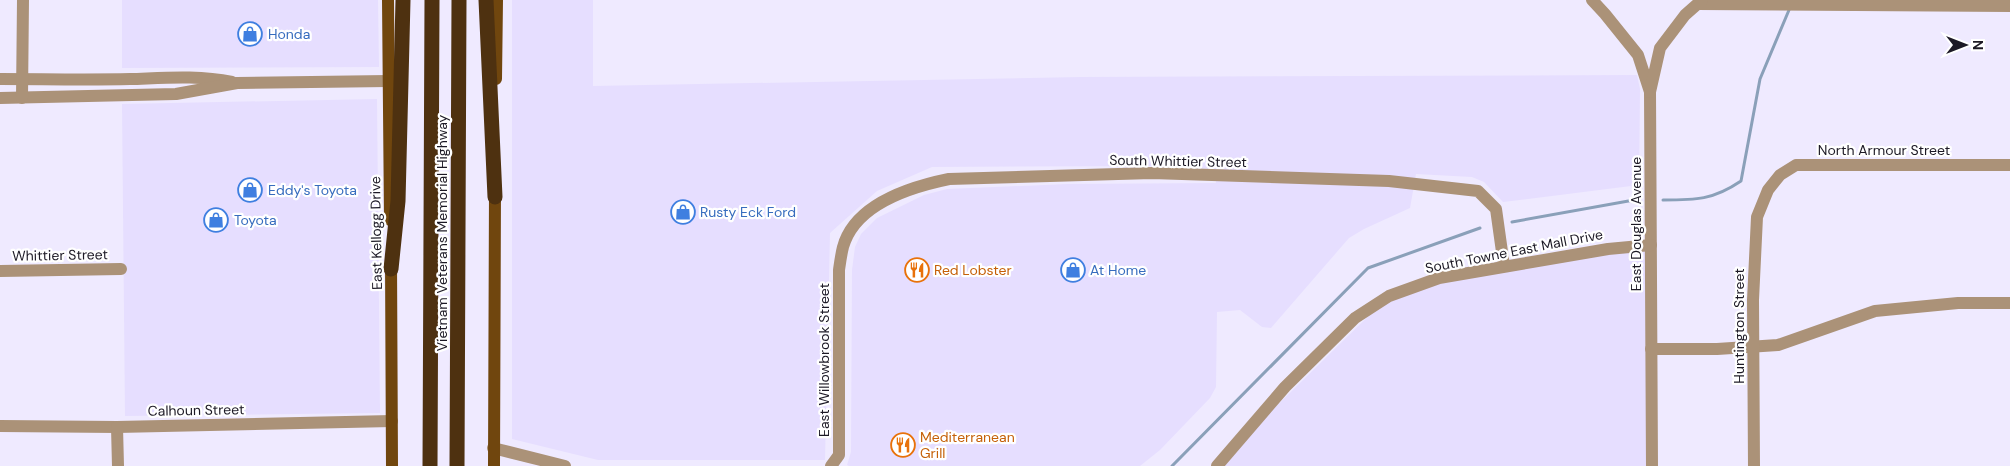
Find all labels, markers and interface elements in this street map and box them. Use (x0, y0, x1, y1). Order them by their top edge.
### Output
north arrow (1940, 20, 1990, 70)
shop icon: Honda (237, 21, 263, 47)
place label: Honda (268, 25, 310, 43)
text: N (1969, 40, 1987, 50)
street label: Vietnam Veterans Memorial Highway (433, 114, 451, 351)
street label: North Armour Street (1818, 141, 1950, 159)
street label: South Whittier Street (1109, 151, 1247, 171)
street label: East Douglas Avenue (1627, 157, 1645, 291)
street label: East Kellogg Drive (366, 176, 386, 290)
shop icon: Eddy's Toyota (237, 177, 263, 203)
place label: Eddy's Toyota (268, 181, 357, 199)
shop icon: Rusty Eck Ford (670, 199, 696, 225)
place label: Rusty Eck Ford (700, 203, 796, 221)
shop icon: Toyota (203, 207, 229, 233)
place label: Toyota (234, 211, 277, 229)
street label: South Towne East Mall Drive (1424, 225, 1604, 277)
street label: Whittier Street (12, 245, 108, 265)
restaurant icon: Red Lobster (904, 257, 930, 283)
shop icon: At Home (1060, 257, 1086, 283)
place label: Red Lobster (934, 261, 1012, 279)
place label: At Home (1090, 261, 1146, 279)
street label: Huntington Street (1730, 268, 1748, 384)
street label: East Willowbrook Street (815, 283, 833, 437)
street label: Calhoun Street (148, 400, 244, 420)
place label: Mediterranean Grill (920, 428, 1015, 462)
restaurant icon: Mediterranean Grill (890, 432, 916, 458)

